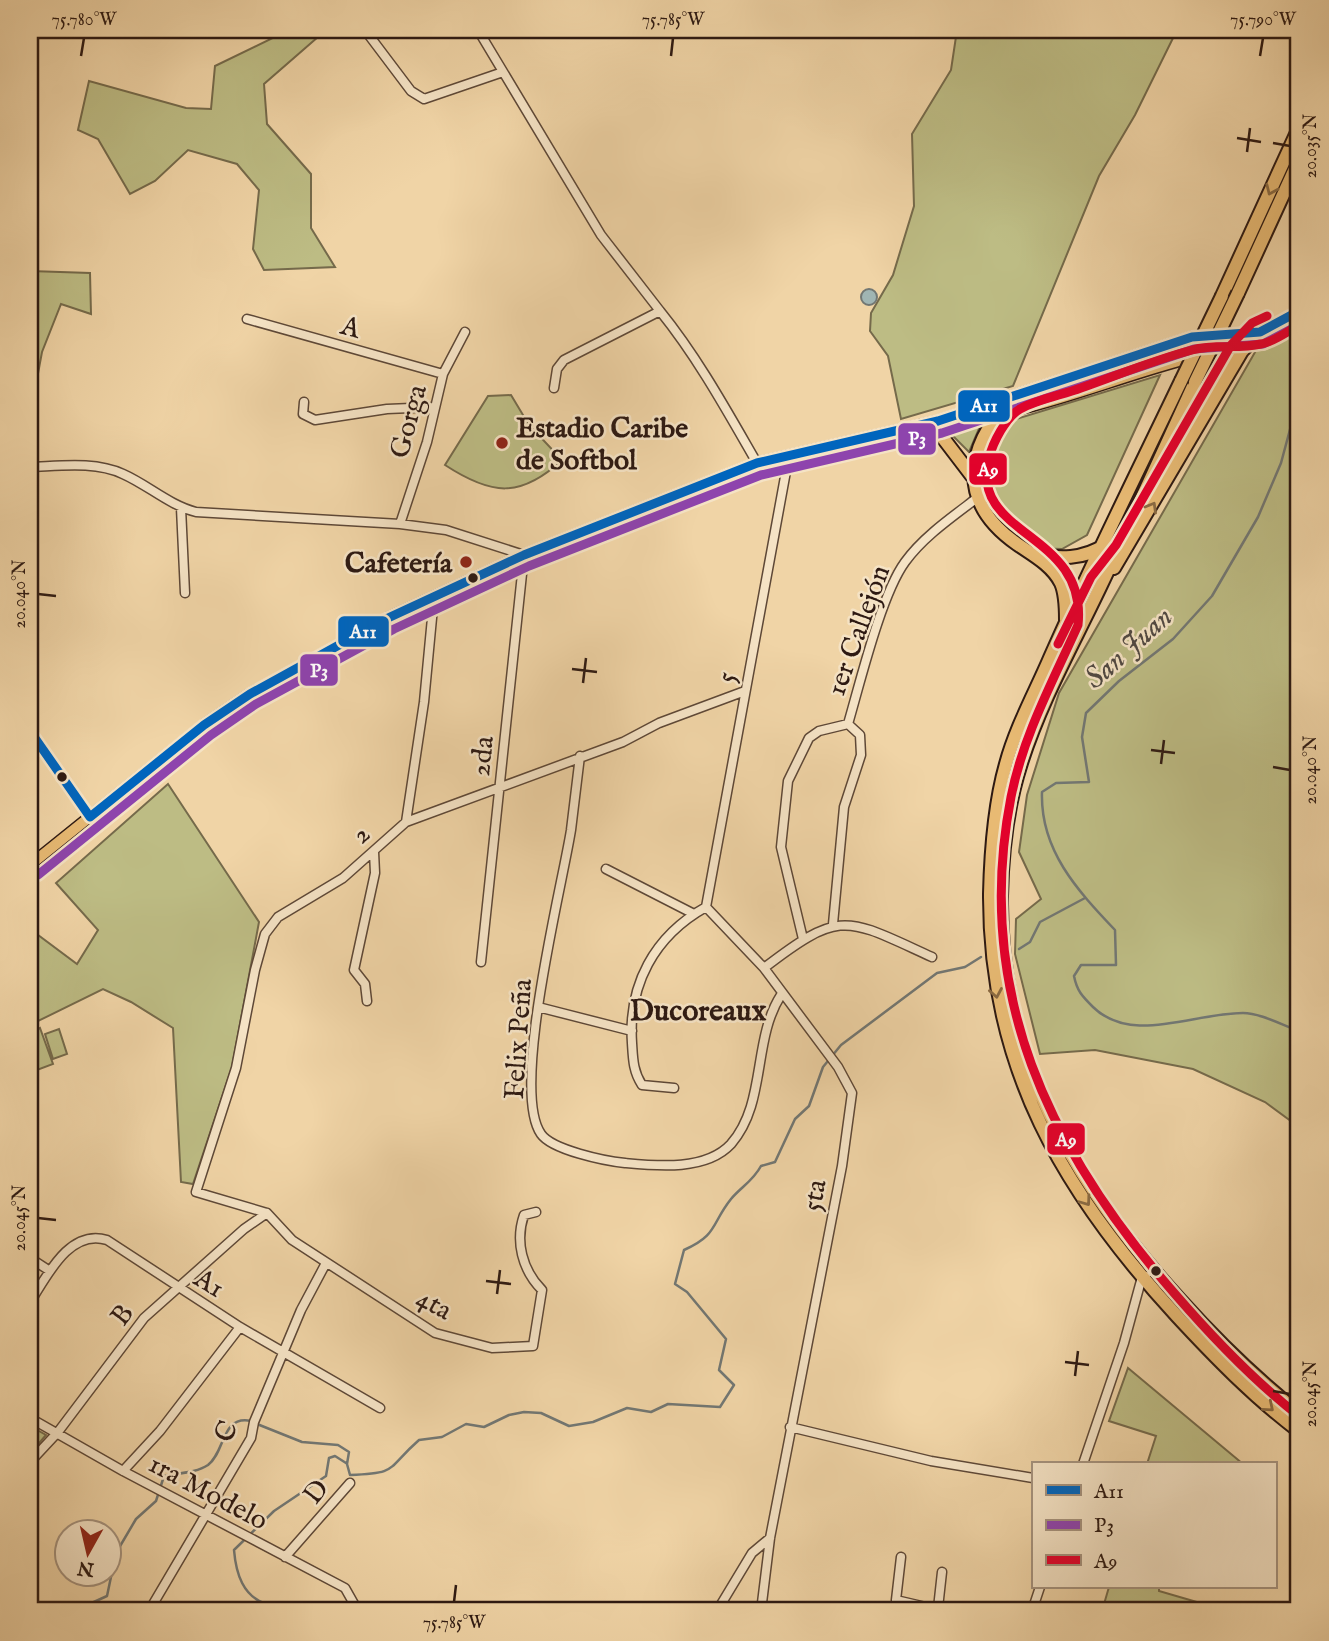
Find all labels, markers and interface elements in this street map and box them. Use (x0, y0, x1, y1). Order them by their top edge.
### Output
text: 75.780°W (51, 9, 117, 32)
text: 75.785°W (642, 9, 705, 32)
text: 75.790°W (1230, 9, 1297, 32)
text: 20.035°N (1300, 113, 1323, 178)
one-way arrow (1265, 183, 1279, 195)
street label: A (335, 309, 365, 348)
street label: Gorga (383, 380, 436, 462)
line badge: A11 (957, 389, 1011, 423)
text: A11 (970, 395, 998, 419)
place label: Estadio Caribe de Softbol (516, 412, 688, 479)
line badge: P3 (897, 422, 937, 456)
text: P3 (908, 428, 926, 452)
marker: Estadio Caribe de Softbol (494, 435, 510, 451)
line badge: A9 (968, 452, 1008, 486)
text: A9 (976, 459, 999, 483)
one-way arrow (1144, 502, 1157, 515)
place label: Cafetería (345, 547, 453, 582)
marker: Cafetería (458, 554, 474, 570)
text: 20.040°N (9, 559, 32, 628)
street label: 1er Callejón (820, 561, 899, 701)
unlabelled marker (466, 571, 480, 585)
water label: San Juan (1077, 599, 1182, 698)
line badge: A11 (337, 615, 390, 648)
text: A11 (349, 621, 377, 645)
line badge: P3 (299, 653, 339, 687)
text: P3 (310, 660, 328, 684)
street label: 5 (709, 669, 746, 686)
street label: 2da (464, 734, 503, 778)
text: 20.040°N (1300, 735, 1323, 804)
unlabelled marker (55, 770, 69, 784)
street label: 2 (345, 817, 378, 852)
street label: Felix Peña (498, 977, 541, 1101)
one-way arrow (988, 987, 1003, 999)
district label: Ducoreaux (630, 993, 767, 1031)
line badge: A9 (1046, 1122, 1086, 1156)
text: A9 (1054, 1129, 1077, 1153)
street label: 5ta (795, 1176, 836, 1214)
text: 20.045°N (9, 1184, 32, 1251)
one-way arrow (1078, 1193, 1090, 1205)
street label: A1 (186, 1261, 230, 1307)
unlabelled marker (1149, 1264, 1163, 1278)
street label: 4ta (410, 1281, 459, 1330)
street label: B (103, 1297, 142, 1334)
text: 20.045°N (1300, 1360, 1323, 1427)
one-way arrow (1260, 1399, 1273, 1411)
street label: C (207, 1416, 247, 1449)
street label: 1ra Modelo (142, 1447, 274, 1539)
legend (1032, 1462, 1276, 1588)
street label: D (296, 1473, 338, 1512)
text: A11 (1093, 1479, 1124, 1506)
text: P3 (1094, 1513, 1114, 1540)
north arrow (52, 1518, 122, 1588)
text: A9 (1093, 1549, 1117, 1576)
text: N (76, 1555, 97, 1581)
text: 75.785°W (423, 1612, 486, 1635)

